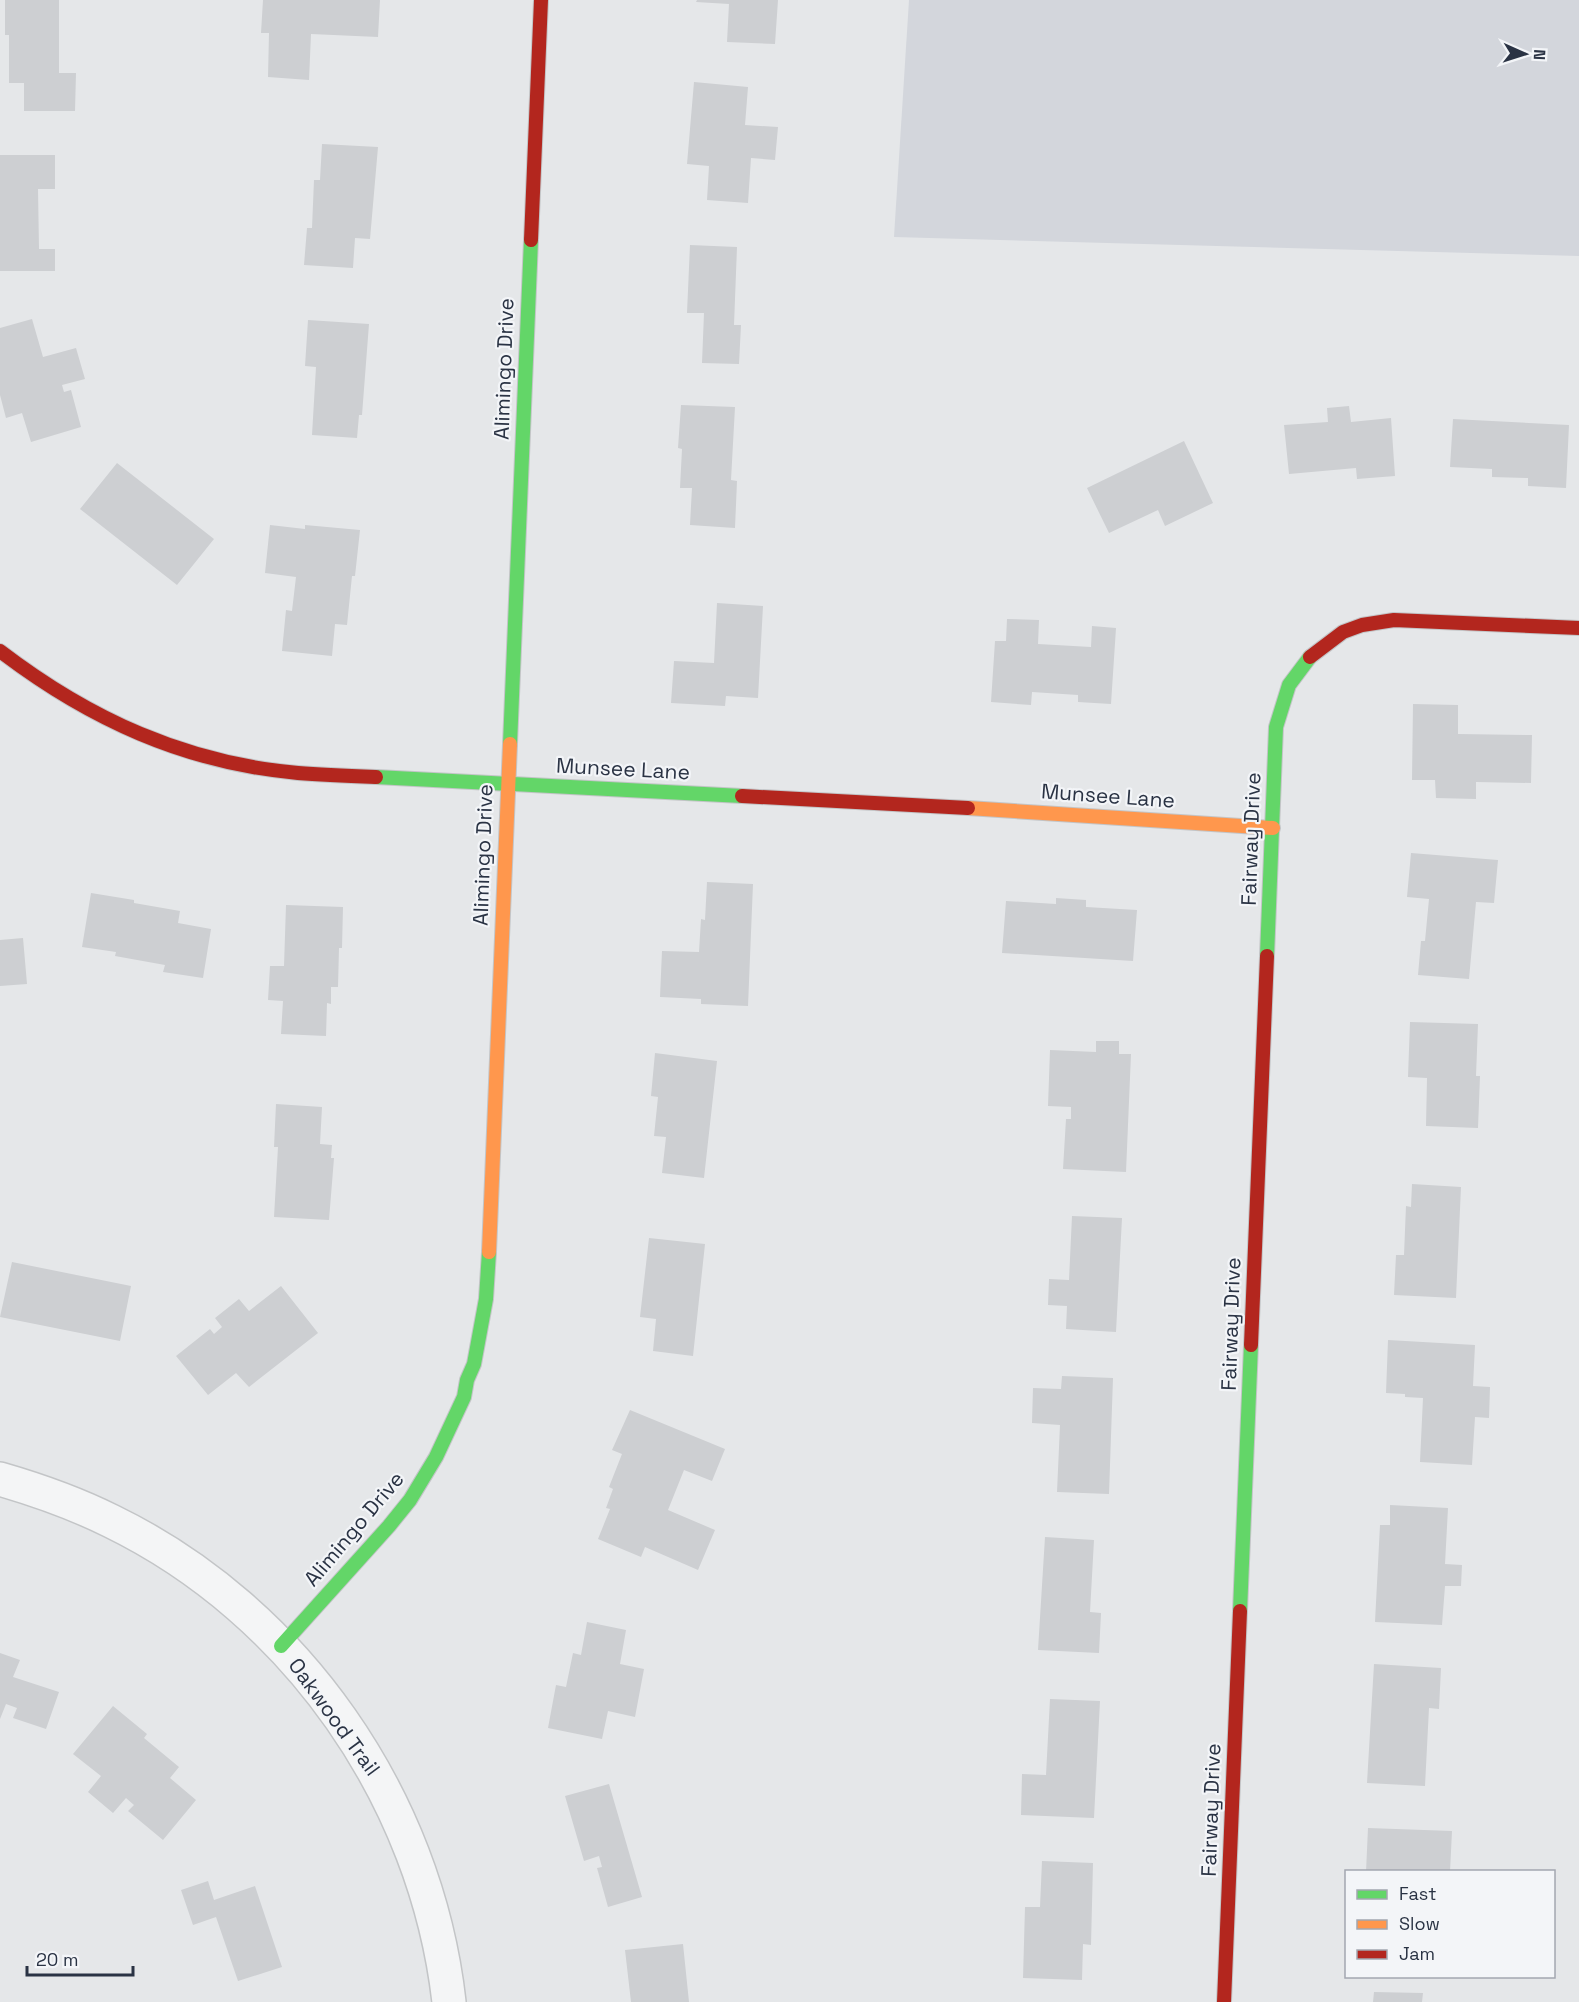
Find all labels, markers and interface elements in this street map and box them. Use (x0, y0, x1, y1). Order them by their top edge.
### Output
north arrow (1495, 24, 1555, 84)
text: N (1529, 49, 1550, 61)
street label: Alimingo Drive (488, 298, 519, 440)
street label: Munsee Lane (555, 752, 691, 785)
street label: Fairway Drive (1235, 772, 1266, 906)
street label: Munsee Lane (1040, 777, 1176, 814)
street label: Alimingo Drive (467, 784, 498, 926)
street label: Fairway Drive (1215, 1257, 1246, 1391)
street label: Alimingo Drive (298, 1466, 410, 1592)
street label: Oakwood Trail (283, 1653, 386, 1781)
street label: Fairway Drive (1195, 1743, 1226, 1877)
legend (1345, 1870, 1555, 1978)
text: Fast (1399, 1882, 1436, 1905)
text: Slow (1399, 1912, 1440, 1935)
scale bar (27, 1939, 134, 1977)
text: Jam (1399, 1942, 1435, 1965)
text: 20 m (36, 1948, 79, 1971)

